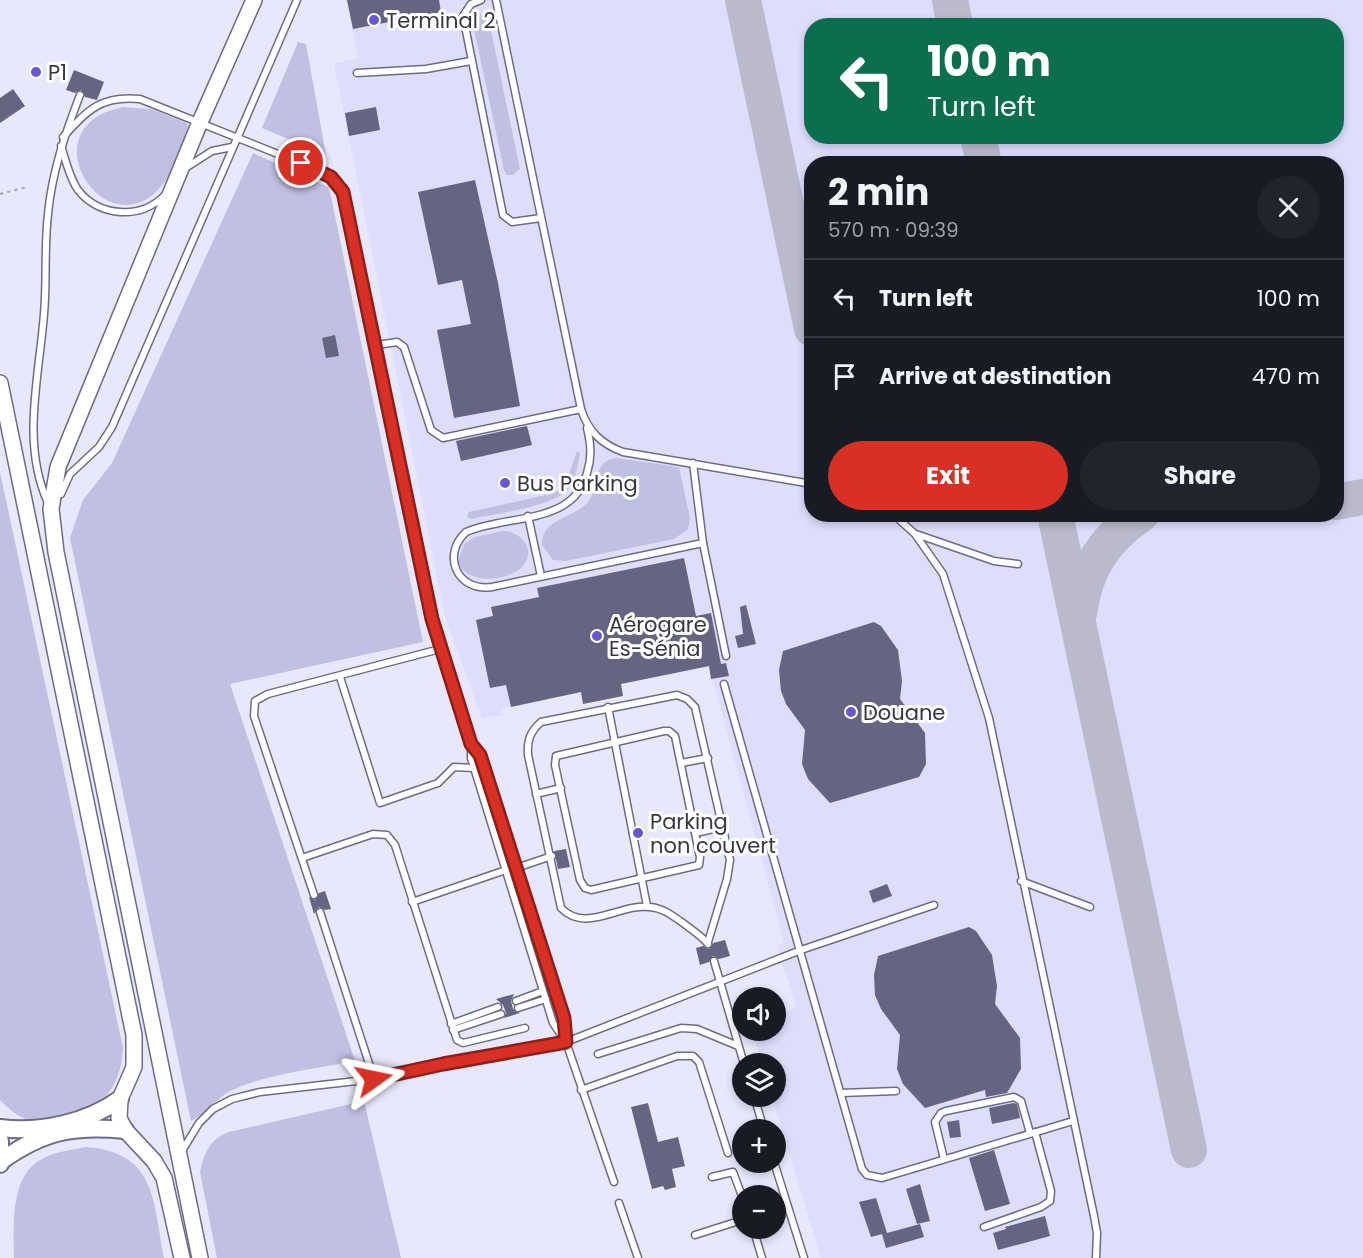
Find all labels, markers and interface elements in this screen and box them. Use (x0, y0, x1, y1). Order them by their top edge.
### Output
place label: Terminal 2 (386, 6, 496, 35)
marker: Terminal 2 (367, 13, 381, 27)
text: 100 m (927, 32, 1051, 91)
icon: left (828, 42, 906, 120)
place label: P1 (48, 58, 67, 87)
marker: P1 (29, 65, 43, 79)
text: Turn left (927, 88, 1036, 125)
pin (275, 137, 326, 188)
icon: arrive (284, 146, 317, 179)
text: 2 min (828, 167, 929, 218)
button: close (1257, 176, 1320, 239)
text: 570 m · 09:39 (828, 216, 959, 244)
icon: left (828, 282, 861, 315)
text: Turn left (879, 283, 973, 314)
text: 100 m (1257, 283, 1320, 314)
icon: arrive (828, 360, 861, 393)
text: Arrive at destination (879, 361, 1111, 392)
text: 470 m (1252, 361, 1320, 392)
button: Exit (828, 441, 1068, 510)
button: Share (1080, 441, 1320, 510)
place label: Bus Parking (517, 469, 638, 498)
marker: Bus Parking (498, 476, 512, 490)
place label: Aérogare Es-Sénia (609, 610, 707, 663)
marker: Aérogare Es-Sénia (590, 629, 604, 643)
place label: Douane (863, 698, 945, 727)
marker: Douane (844, 705, 858, 719)
place label: Parking non couvert (650, 807, 776, 860)
marker: Parking non couvert (631, 826, 645, 840)
map controls (732, 987, 786, 1239)
button: sound (732, 987, 786, 1041)
position arrow (342, 1047, 406, 1111)
button: layers (732, 1053, 786, 1107)
button: + (732, 1119, 786, 1173)
button: − (732, 1185, 786, 1239)

